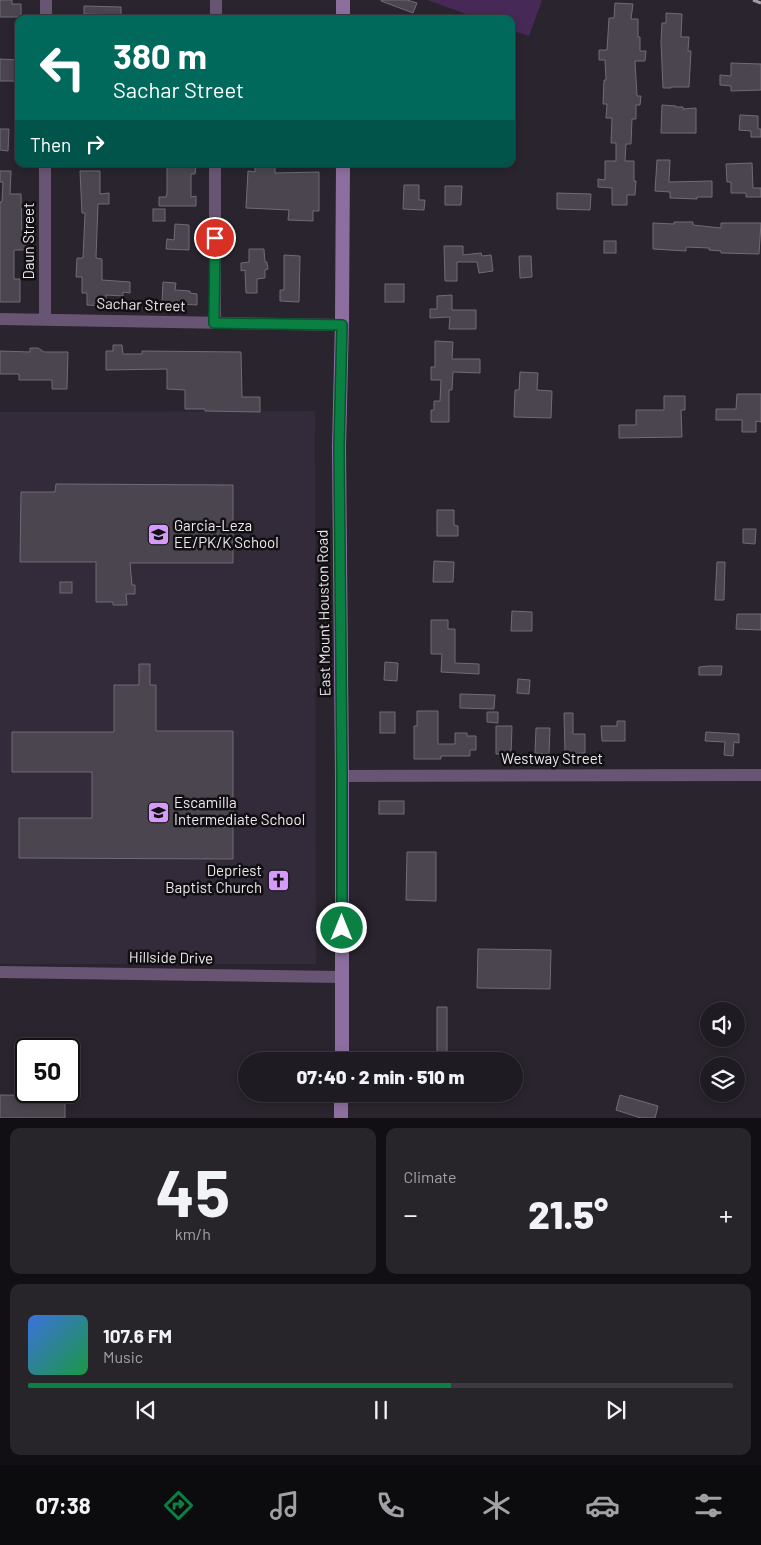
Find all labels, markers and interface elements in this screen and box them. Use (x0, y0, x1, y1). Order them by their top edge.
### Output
text: 380 m (113, 34, 207, 76)
icon: left (30, 35, 95, 100)
text: Sachar Street (113, 76, 244, 102)
icon: right (81, 130, 109, 158)
text: Then (30, 133, 71, 156)
street label: Daun Street (19, 203, 37, 279)
pin (194, 217, 236, 259)
icon: arrive (201, 224, 229, 252)
street label: Sachar Street (96, 293, 186, 315)
place label: Garcia-Leza EE/PK/K School (174, 516, 279, 551)
school or university icon: Garcia-Leza EE/PK/K School (146, 523, 170, 547)
street label: East Mount Houston Road (313, 529, 333, 697)
street label: Westway Street (501, 749, 603, 767)
place label: Escamilla Intermediate School (174, 793, 305, 828)
school or university icon: Escamilla Intermediate School (146, 800, 170, 824)
place label: Depriest Baptist Church (165, 861, 262, 896)
church icon: Depriest Baptist Church (266, 868, 290, 892)
position arrow (315, 901, 367, 953)
street label: Hillside Drive (129, 947, 213, 967)
map controls (700, 1002, 745, 1102)
button: sound (700, 1002, 745, 1047)
speed limit sign: 50 (15, 1038, 80, 1103)
button: layers (700, 1057, 745, 1102)
text: 07:40 · 2 min · 510 m (296, 1065, 465, 1088)
text: 45 (156, 1152, 230, 1230)
text: Climate (404, 1167, 456, 1186)
text: 21.5° (528, 1191, 608, 1237)
text: − (404, 1197, 418, 1231)
text: + (719, 1197, 733, 1231)
text: km/h (175, 1224, 211, 1243)
text: 107.6 FM (103, 1324, 172, 1347)
text: Music (103, 1347, 143, 1366)
icon: previous (132, 1396, 160, 1424)
icon: pause (367, 1396, 395, 1424)
icon: next (602, 1396, 630, 1424)
icon: directions (161, 1488, 196, 1523)
icon: music (267, 1488, 302, 1523)
icon: phone (373, 1488, 408, 1523)
icon: climate (479, 1488, 514, 1523)
icon: car (585, 1488, 620, 1523)
icon: filters (691, 1488, 726, 1523)
text: 07:38 (35, 1492, 91, 1518)

